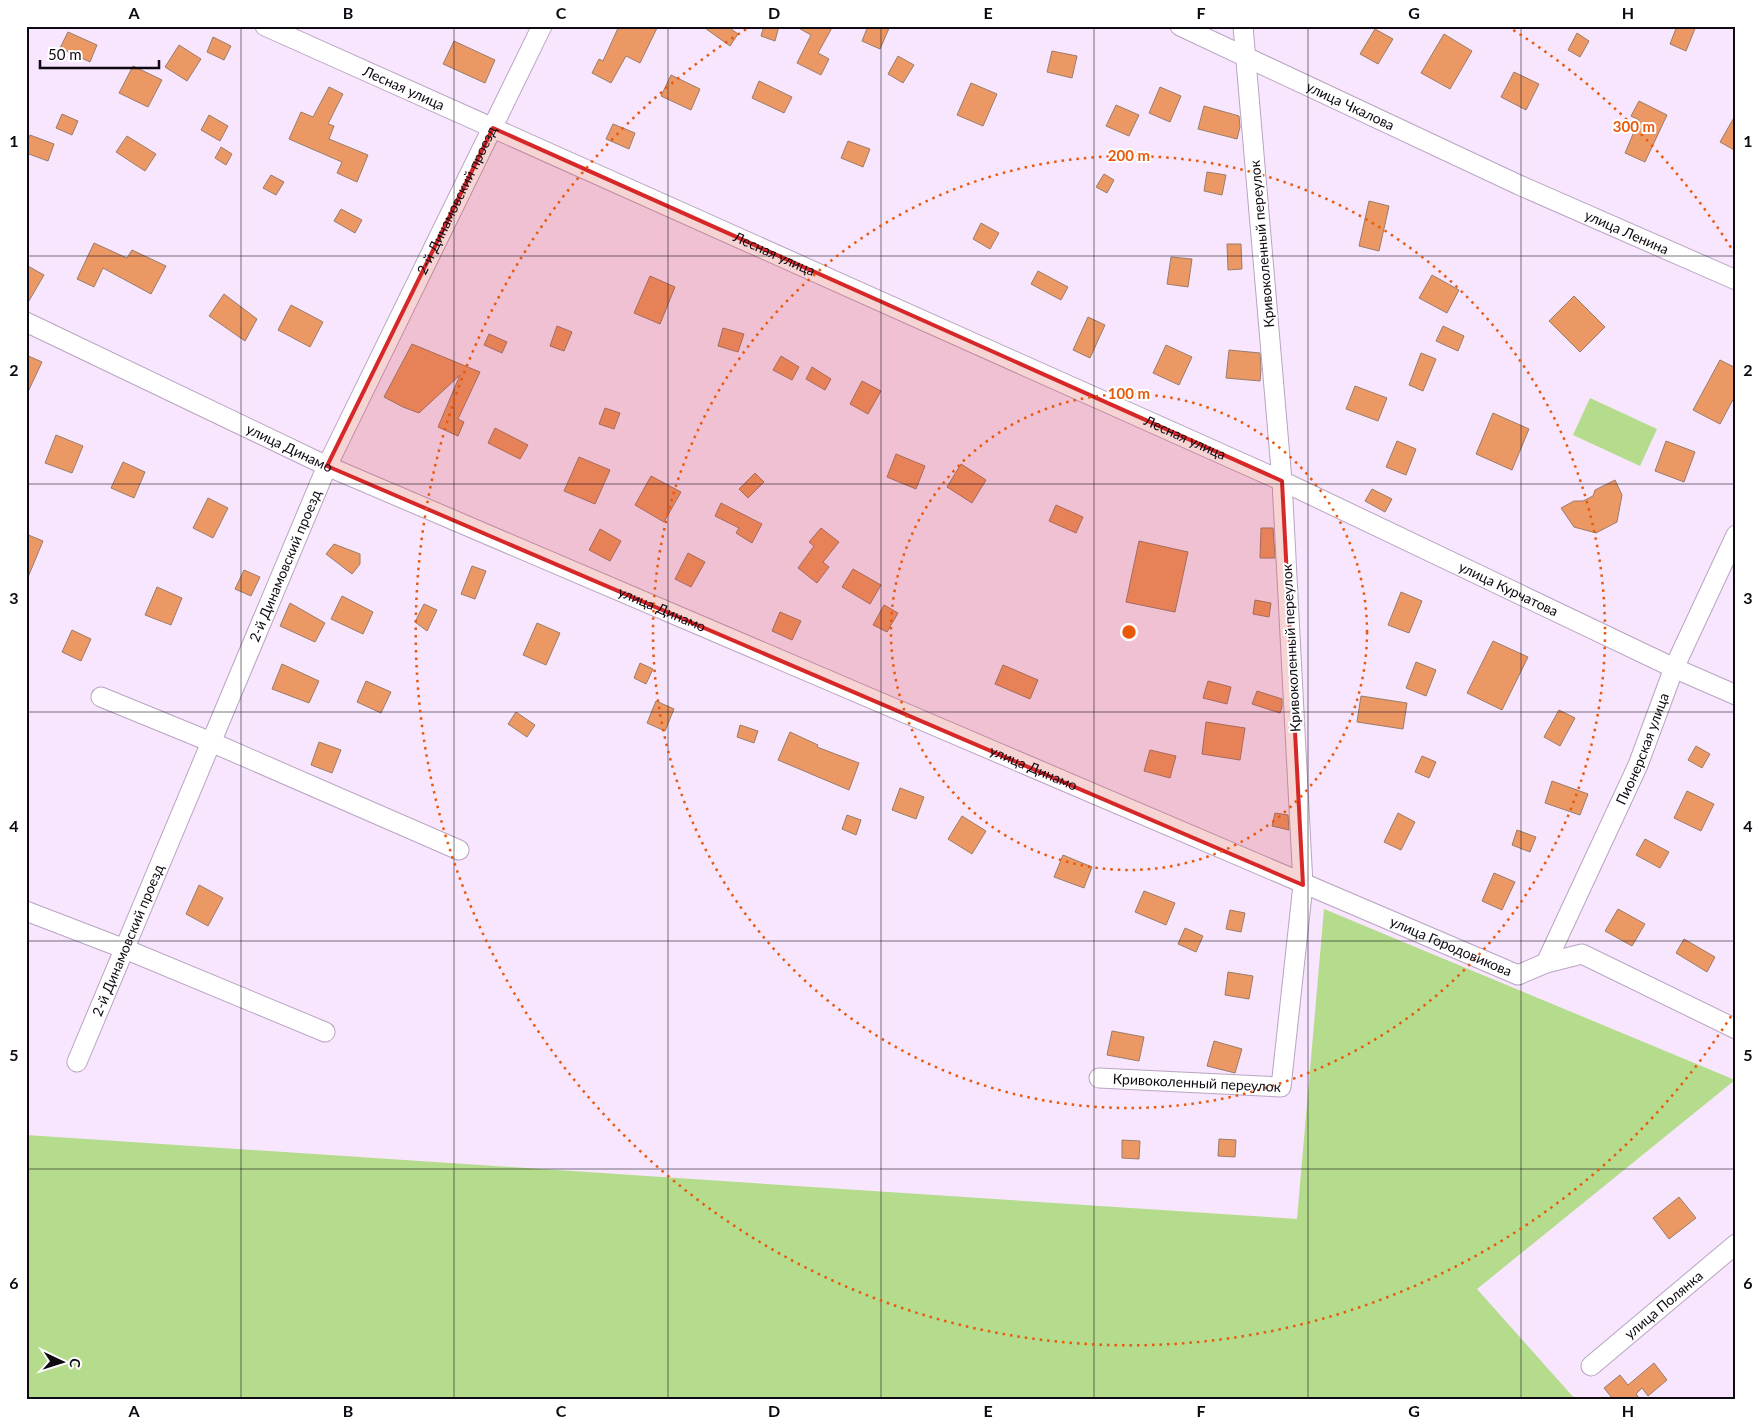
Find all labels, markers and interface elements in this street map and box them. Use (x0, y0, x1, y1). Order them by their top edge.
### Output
text: A (127, 3, 140, 22)
text: B (343, 3, 353, 22)
text: C (556, 3, 567, 22)
text: D (768, 3, 780, 22)
text: E (983, 3, 993, 22)
text: F (1196, 3, 1206, 22)
text: G (1408, 3, 1420, 22)
text: H (1622, 3, 1634, 22)
scale bar (40, 38, 159, 70)
text: 50 m (48, 45, 82, 63)
street label: Лесная улица (360, 62, 447, 113)
street label: улица Чкалова (1304, 77, 1397, 133)
text: 300 m (1613, 117, 1655, 135)
street label: 2-й Динамовский проезд (413, 123, 500, 277)
text: 1 (9, 131, 19, 150)
text: 1 (1743, 131, 1753, 150)
text: 200 m (1108, 146, 1150, 164)
street label: Кривоколенный переулок (1246, 159, 1277, 329)
street label: улица Ленина (1582, 206, 1672, 258)
street label: Лесная улица (730, 227, 818, 279)
text: 2 (9, 360, 19, 379)
text: 2 (1743, 360, 1753, 379)
text: 100 m (1108, 384, 1150, 402)
street label: Лесная улица (1141, 411, 1229, 463)
street label: улица Динамо (244, 420, 335, 475)
street label: 2-й Динамовский проезд (245, 487, 324, 644)
street label: улица Курчатова (1456, 558, 1561, 620)
street label: Кривоколенный переулок (1278, 563, 1303, 732)
street label: улица Динамо (616, 583, 709, 635)
text: 3 (9, 588, 19, 607)
text: 3 (1743, 588, 1753, 607)
centre of rings (1120, 623, 1138, 641)
street label: Пионерская улица (1612, 690, 1672, 807)
street label: улица Динамо (987, 741, 1080, 794)
text: 4 (9, 816, 19, 835)
text: 4 (1743, 816, 1753, 835)
street label: 2-й Динамовский проезд (88, 861, 167, 1019)
street label: улица Городовикова (1388, 912, 1515, 979)
text: 5 (9, 1045, 19, 1064)
text: 5 (1743, 1045, 1753, 1064)
street label: Кривоколенный переулок (1112, 1070, 1282, 1095)
street label: улица Полянка (1621, 1267, 1706, 1342)
text: 6 (9, 1273, 19, 1292)
text: 6 (1743, 1273, 1753, 1292)
north arrow (38, 1338, 88, 1388)
text: С (67, 1358, 84, 1369)
text: A (127, 1401, 140, 1420)
text: B (343, 1401, 353, 1420)
text: C (556, 1401, 567, 1420)
text: D (768, 1401, 780, 1420)
text: E (983, 1401, 993, 1420)
text: F (1196, 1401, 1206, 1420)
text: G (1408, 1401, 1420, 1420)
text: H (1622, 1401, 1634, 1420)

